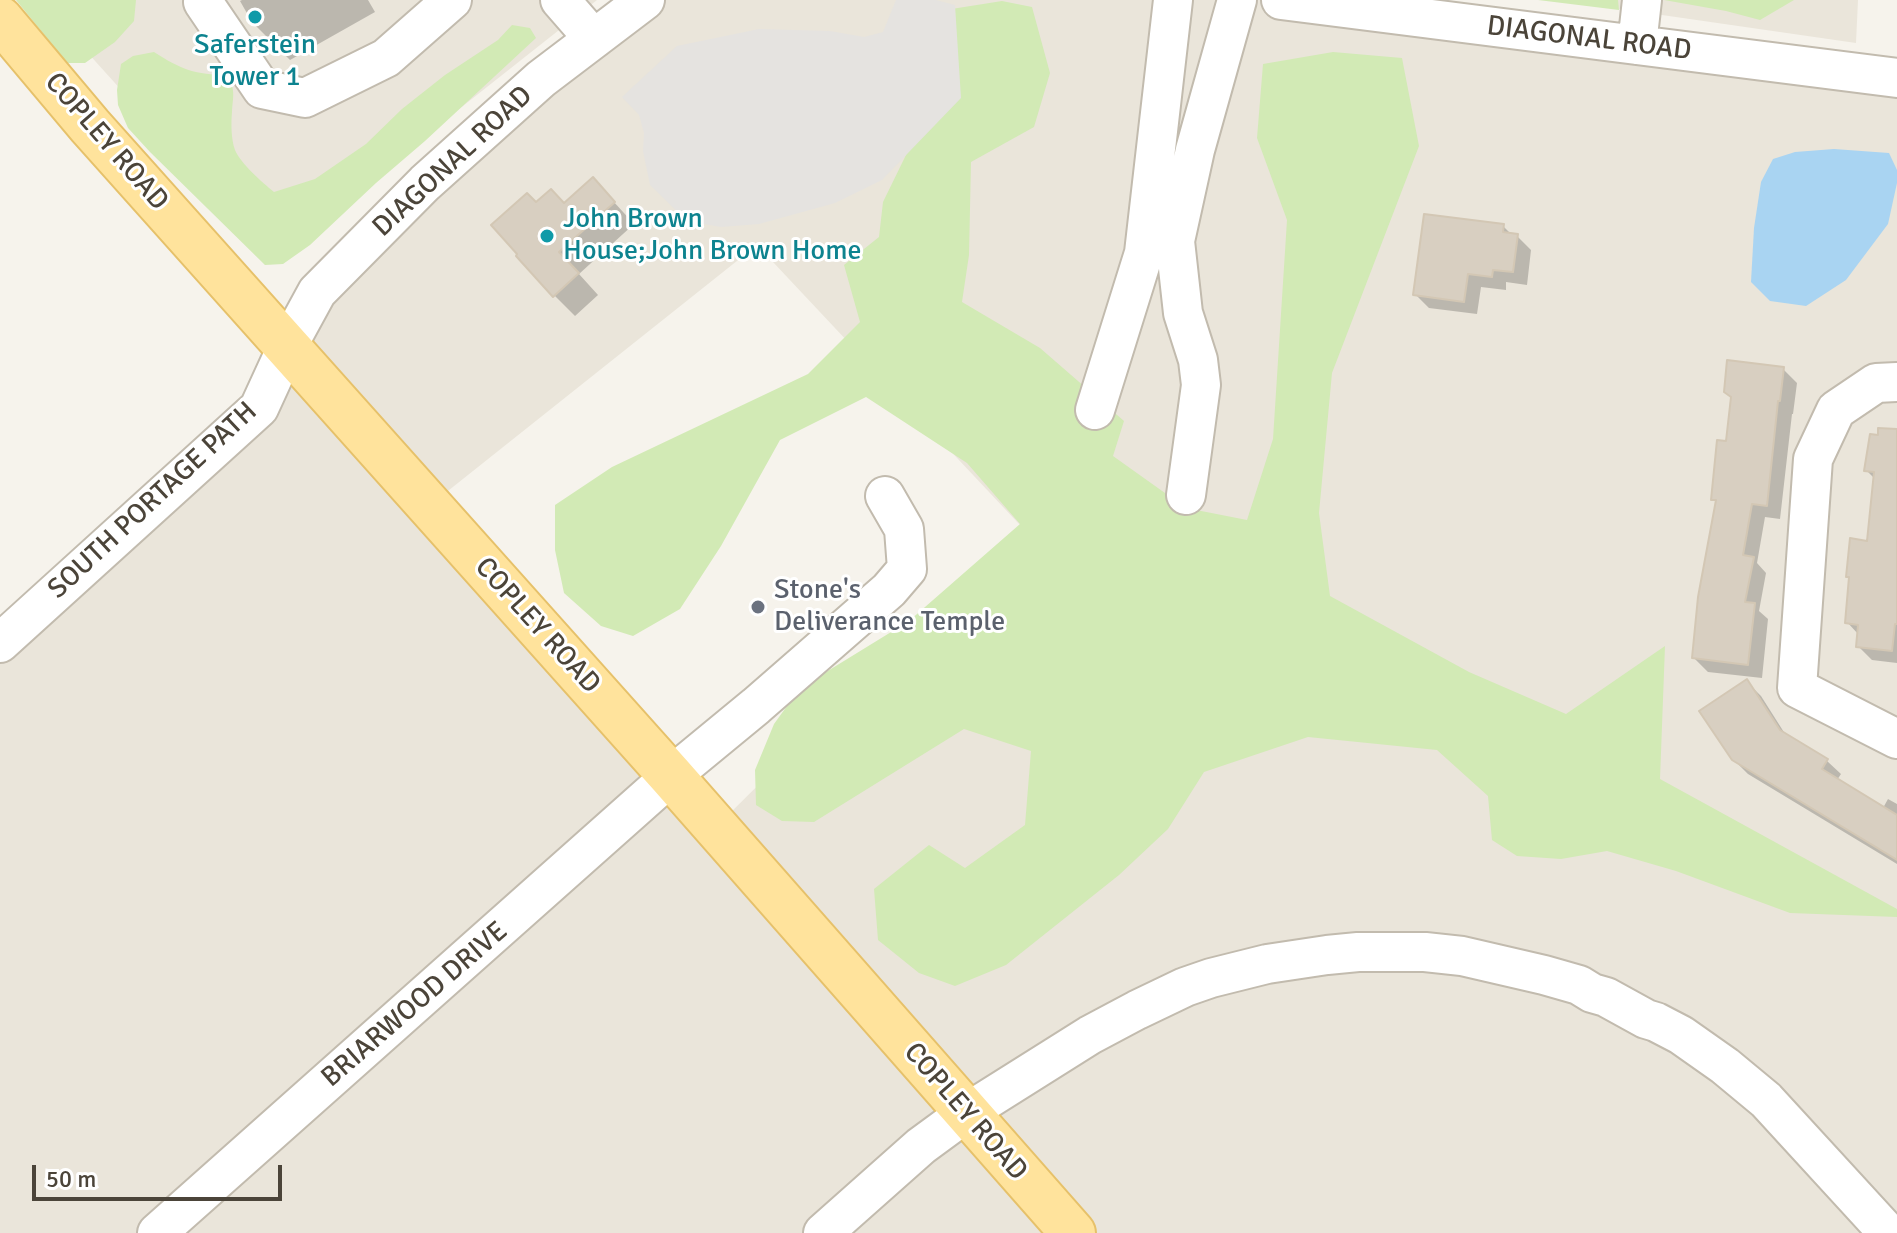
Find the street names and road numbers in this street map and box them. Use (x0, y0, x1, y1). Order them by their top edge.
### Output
street label: DIAGONAL ROAD (1485, 10, 1693, 68)
street label: COPLEY ROAD (37, 66, 175, 218)
street label: DIAGONAL ROAD (366, 79, 540, 245)
street label: SOUTH PORTAGE PATH (42, 396, 264, 606)
street label: COPLEY ROAD (467, 551, 607, 701)
street label: BRIARWOOD DRIVE (315, 915, 515, 1095)
street label: COPLEY ROAD (896, 1036, 1034, 1188)

